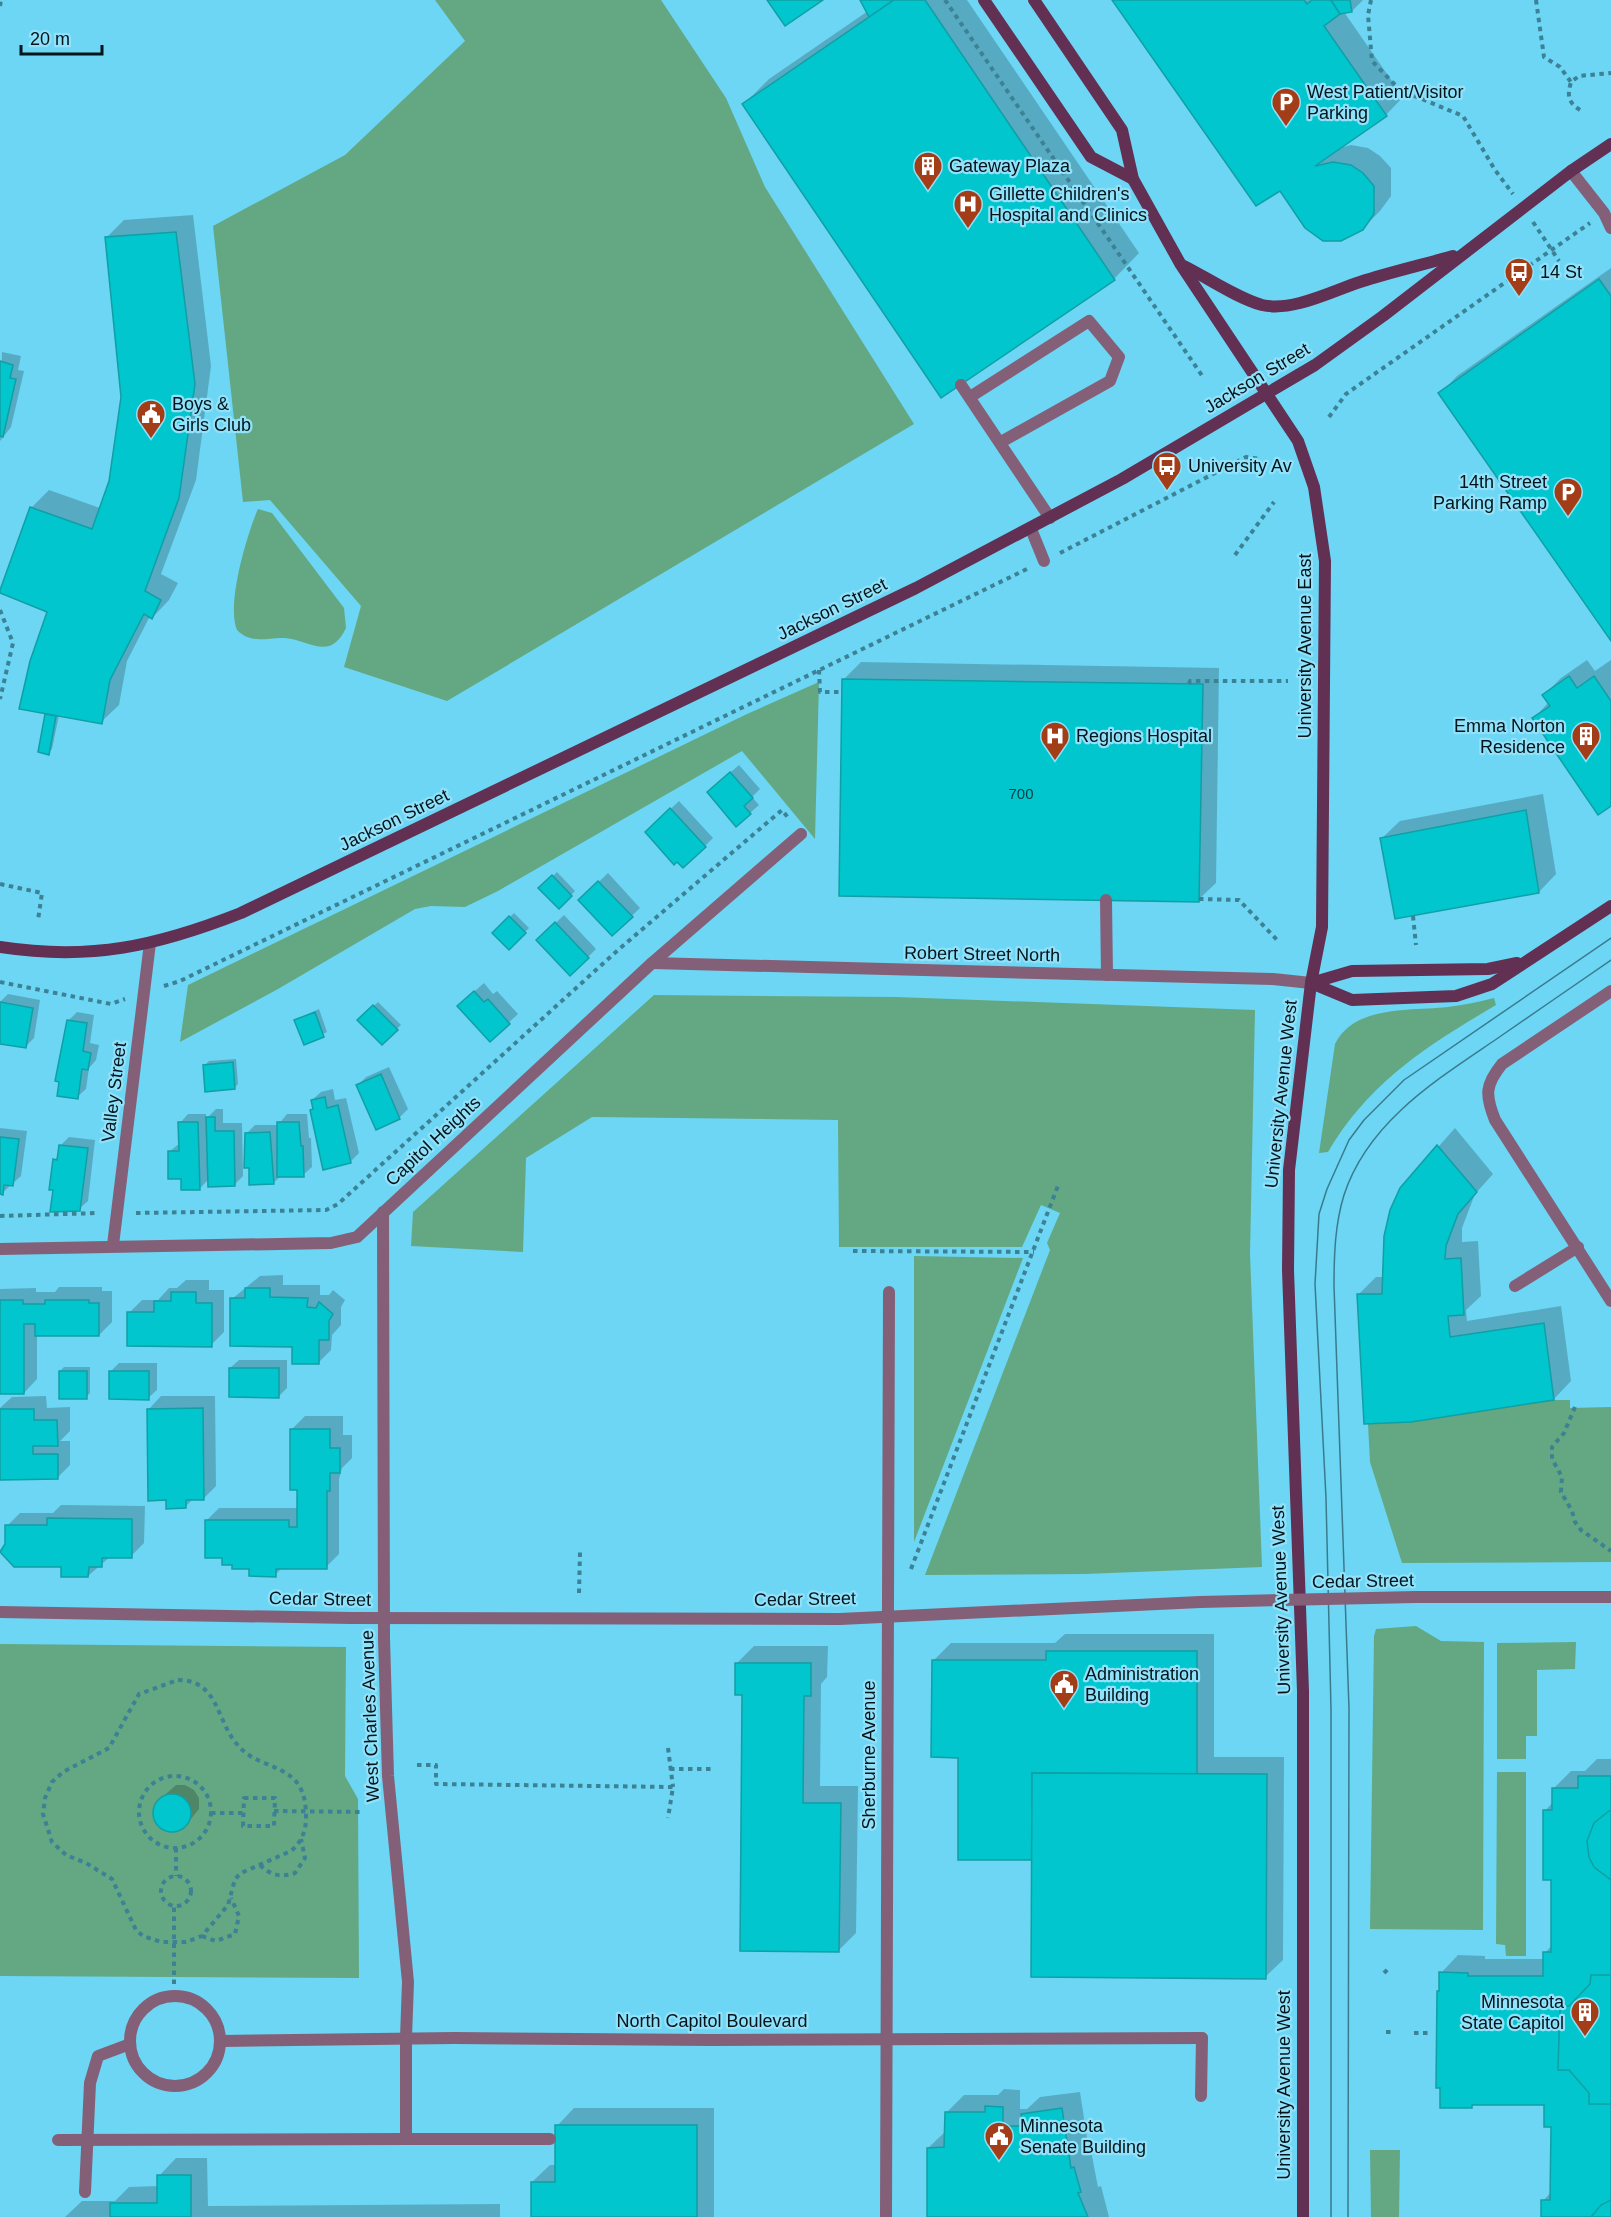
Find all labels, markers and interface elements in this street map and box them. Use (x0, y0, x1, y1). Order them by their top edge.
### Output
scale bar (21, 18, 102, 56)
text: 20 m (30, 29, 70, 49)
place label: West Patient/Visitor Parking (1307, 82, 1463, 123)
parking icon: West Patient/Visitor Parking (1270, 86, 1302, 128)
building icon: Gateway Plaza (912, 150, 944, 192)
place label: Gateway Plaza (949, 156, 1071, 176)
place label: Gillette Children's Hospital and Clinics (989, 184, 1147, 225)
hospital icon: Gillette Children's Hospital and Clinics (952, 188, 984, 230)
bus stop icon: 14 St (1503, 256, 1535, 298)
place label: 14 St (1540, 262, 1582, 282)
street label: Jackson Street (1201, 339, 1313, 417)
place label: Boys & Girls Club (172, 394, 251, 435)
public building icon: Boys & Girls Club (135, 398, 167, 440)
bus stop icon: University Av (1151, 450, 1183, 492)
place label: University Av (1188, 456, 1292, 476)
place label: 14th Street Parking Ramp (1433, 472, 1547, 513)
parking icon: 14th Street Parking Ramp (1552, 476, 1584, 518)
street label: University Avenue East (1295, 554, 1315, 738)
street label: Jackson Street (774, 574, 890, 644)
place label: Emma Norton Residence (1454, 716, 1565, 757)
hospital icon: Regions Hospital (1039, 720, 1071, 762)
building icon: Emma Norton Residence (1570, 720, 1602, 762)
place label: Regions Hospital (1076, 726, 1212, 746)
street label: Jackson Street (336, 785, 452, 855)
house number: 700 (1008, 785, 1034, 802)
street label: Robert Street North (904, 943, 1060, 965)
street label: University Avenue West (1261, 999, 1301, 1189)
street label: Valley Street (98, 1041, 130, 1143)
street label: Capitol Heights (382, 1092, 484, 1190)
street label: University Avenue West (1268, 1505, 1294, 1695)
street label: Cedar Street (1312, 1570, 1414, 1592)
street label: Cedar Street (269, 1588, 371, 1610)
street label: Cedar Street (754, 1588, 856, 1610)
street label: West Charles Avenue (357, 1629, 383, 1803)
place label: Administration Building (1085, 1664, 1199, 1705)
public building icon: Administration Building (1048, 1668, 1080, 1710)
street label: Sherburne Avenue (859, 1681, 879, 1829)
street label: University Avenue West (1274, 1990, 1294, 2180)
place label: Minnesota State Capitol (1461, 1992, 1565, 2033)
building icon: Minnesota State Capitol (1569, 1996, 1601, 2038)
street label: North Capitol Boulevard (616, 2011, 808, 2031)
place label: Minnesota Senate Building (1020, 2116, 1146, 2157)
public building icon: Minnesota Senate Building (983, 2120, 1015, 2162)

